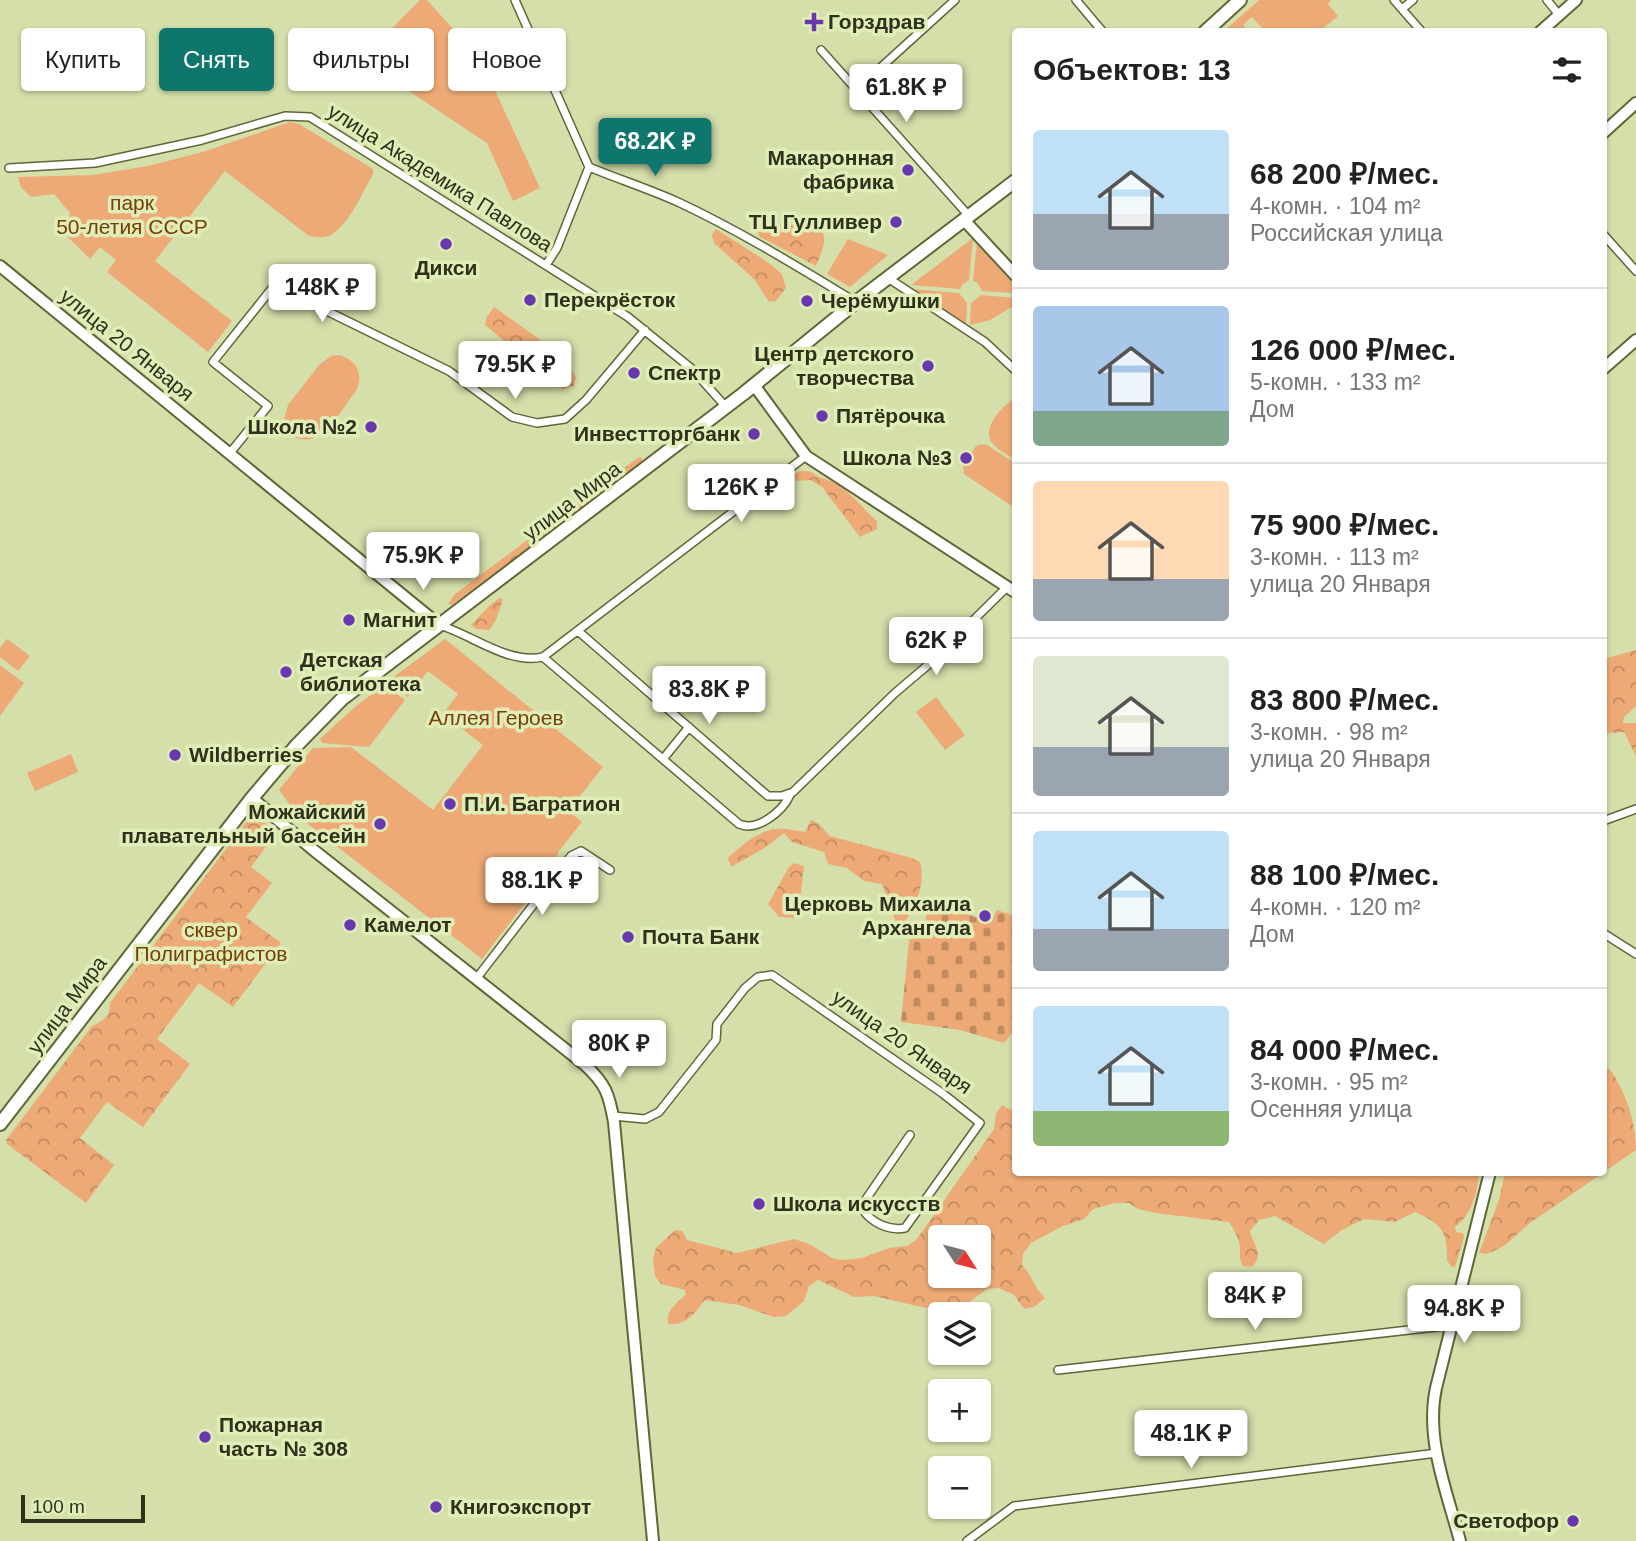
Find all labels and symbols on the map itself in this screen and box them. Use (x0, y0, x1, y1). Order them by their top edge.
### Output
place label: Горздрав (828, 10, 926, 33)
marker: Горздрав (806, 14, 822, 30)
pin: 61.8K ₽ (841, 64, 971, 124)
street label: улица Академика Павлова (324, 99, 557, 256)
pin: 68.2K ₽ (590, 118, 720, 178)
place label: Макаронная фабрика (767, 146, 894, 193)
marker: Макаронная фабрика (900, 162, 916, 178)
park label: парк 50-летия СССР (56, 191, 208, 238)
place label: ТЦ Гулливер (749, 210, 882, 233)
marker: ТЦ Гулливер (888, 214, 904, 230)
marker: Дикси (438, 236, 454, 252)
place label: Дикси (415, 256, 477, 279)
pin: 148K ₽ (265, 264, 379, 324)
street label: улица 20 Января (56, 284, 199, 405)
place label: Перекрёсток (544, 288, 676, 311)
place label: Черёмушки (821, 289, 940, 312)
marker: Перекрёсток (522, 292, 538, 308)
marker: Черёмушки (799, 293, 815, 309)
pin: 79.5K ₽ (450, 342, 580, 401)
place label: Центр детского творчества (754, 342, 914, 389)
marker: Центр детского творчества (920, 358, 936, 374)
place label: Спектр (648, 361, 721, 384)
marker: Спектр (626, 365, 642, 381)
place label: Пятёрочка (836, 404, 945, 427)
marker: Пятёрочка (814, 408, 830, 424)
place label: Школа №2 (247, 415, 357, 438)
marker: Школа №2 (363, 419, 379, 435)
place label: Инвестторгбанк (574, 422, 740, 445)
marker: Инвестторгбанк (746, 426, 762, 442)
place label: Школа №3 (842, 446, 952, 469)
marker: Школа №3 (958, 450, 974, 466)
street label: улица Мира (518, 456, 625, 545)
pin: 126K ₽ (684, 464, 798, 524)
pin: 75.9K ₽ (358, 532, 488, 592)
place label: Магнит (363, 608, 437, 631)
marker: Магнит (341, 612, 357, 628)
pin: 62K ₽ (887, 618, 985, 677)
place label: Детская библиотека (300, 648, 421, 695)
marker: Детская библиотека (278, 664, 294, 680)
pin: 83.8K ₽ (644, 666, 774, 726)
park label: Аллея Героев (428, 706, 564, 729)
place label: Wildberries (189, 743, 303, 766)
marker: Wildberries (167, 747, 183, 763)
place label: П.И. Багратион (464, 792, 620, 815)
marker: П.И. Багратион (442, 796, 458, 812)
place label: Можайский плавательный бассейн (121, 800, 366, 847)
marker: Можайский плавательный бассейн (372, 816, 388, 832)
pin: 88.1K ₽ (477, 858, 607, 917)
place label: Церковь Михаила Архангела (784, 892, 971, 939)
marker: Церковь Михаила Архангела (977, 908, 993, 924)
place label: Камелот (364, 913, 452, 936)
marker: Камелот (342, 917, 358, 933)
park label: сквер Полиграфистов (134, 918, 288, 965)
place label: Почта Банк (642, 925, 760, 948)
marker: Почта Банк (620, 929, 636, 945)
street label: улица Мира (22, 951, 111, 1058)
street label: улица 20 Января (828, 985, 976, 1098)
pin: 80K ₽ (570, 1020, 668, 1080)
place label: Школа искусств (773, 1192, 940, 1215)
marker: Школа искусств (751, 1196, 767, 1212)
north arrow (928, 1225, 990, 1288)
pin: 84K ₽ (1206, 1272, 1304, 1332)
pin: 94.8K ₽ (1399, 1286, 1529, 1345)
pin: 48.1K ₽ (1126, 1410, 1256, 1470)
place label: Пожарная часть № 308 (219, 1413, 348, 1460)
marker: Пожарная часть № 308 (197, 1429, 213, 1445)
scale bar (21, 1492, 145, 1524)
place label: Книгоэкспорт (450, 1495, 591, 1518)
marker: Книгоэкспорт (428, 1499, 444, 1515)
place label: Светофор (1453, 1509, 1559, 1532)
marker: Светофор (1565, 1513, 1581, 1529)

